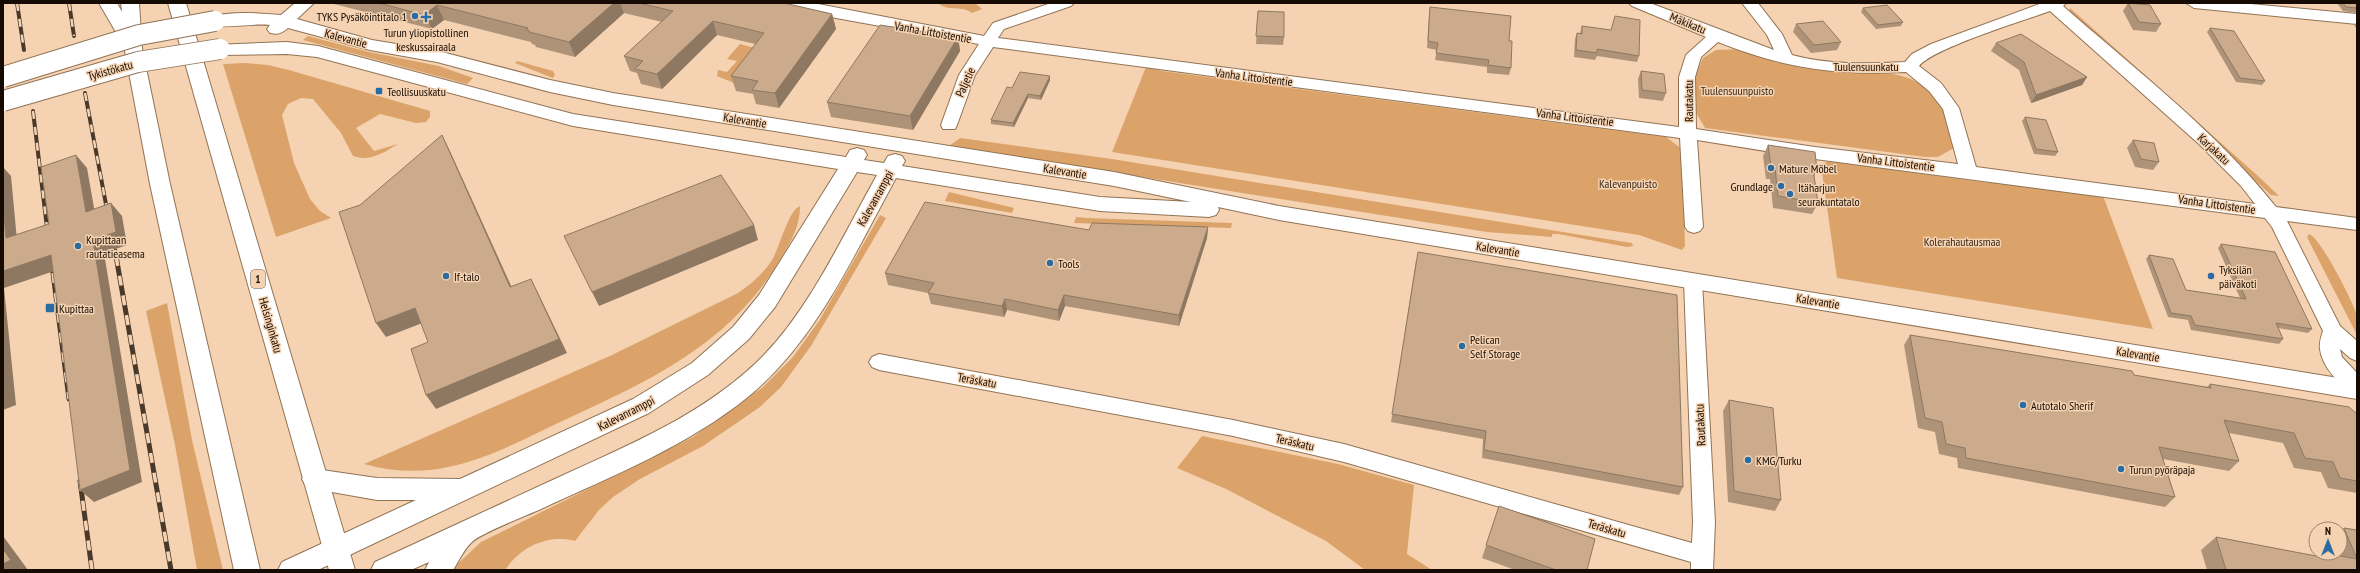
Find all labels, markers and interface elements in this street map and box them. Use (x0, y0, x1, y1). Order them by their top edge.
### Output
place label: TYKS Pysäköintitalo 1 (317, 9, 407, 24)
street label: Mäkikatu (1668, 9, 1708, 37)
marker: TYKS Pysäköintitalo 1 (410, 11, 420, 21)
marker: Turun yliopistollinen keskussairaala (420, 11, 432, 23)
street label: Vanha Littoistentie (892, 18, 973, 46)
street label: Kalevantie (323, 25, 369, 51)
place label: Turun yliopistollinen keskussairaala (384, 25, 468, 54)
street label: Tykistökatu (86, 56, 134, 84)
street label: Tuulensuunkatu (1833, 59, 1899, 74)
street label: Paljetie (952, 65, 978, 99)
street label: Vanha Littoistentie (1213, 65, 1294, 89)
street label: Rautakatu (1681, 80, 1696, 122)
park label: Tuulensuunpuisto (1701, 83, 1774, 98)
place label: Teollisuuskatu (387, 84, 446, 99)
marker: Teollisuuskatu (374, 86, 384, 96)
street label: Vanha Littoistentie (1534, 105, 1615, 129)
street label: Kalevantie (722, 109, 768, 131)
street label: Karjakatu (2195, 130, 2233, 168)
street label: Vanha Littoistentie (1855, 150, 1936, 174)
street label: Kalevantie (1042, 160, 1088, 182)
place label: Mature Möbel (1779, 161, 1837, 176)
marker: Mature Möbel (1766, 163, 1776, 173)
street label: Kalevanramppi (853, 167, 897, 229)
park label: Kalevanpuisto (1599, 176, 1657, 191)
place label: Grundlage (1730, 179, 1773, 194)
place label: Itäharjun seurakuntatalo (1798, 180, 1860, 209)
marker: Grundlage (1776, 181, 1786, 191)
marker: Itäharjun seurakuntatalo (1785, 189, 1795, 199)
street label: Vanha Littoistentie (2176, 191, 2257, 217)
place label: Kupittaan rautatieasema (86, 232, 145, 261)
park label: Kolerahautausmaa (1924, 234, 2000, 249)
street label: Kalevantie (1475, 238, 1521, 260)
marker: Kupittaan rautatieasema (73, 241, 83, 251)
place label: Tools (1058, 256, 1079, 271)
marker: Tools (1045, 258, 1055, 268)
place label: Tyksilän päiväkoti (2219, 262, 2257, 291)
place label: If-talo (454, 269, 479, 284)
road number: 1 (251, 270, 265, 288)
marker: If-talo (441, 271, 451, 281)
marker: Tyksilän päiväkoti (2206, 271, 2216, 281)
street label: Kalevantie (1795, 290, 1841, 312)
street label: Helsinginkatu (256, 295, 286, 355)
place label: Kupittaa (59, 301, 94, 316)
marker: Kupittaa (44, 302, 56, 314)
place label: Pelican Self Storage (1470, 332, 1520, 361)
marker: Pelican Self Storage (1457, 341, 1467, 351)
street label: Kalevantie (2115, 343, 2161, 365)
street label: Teräskatu (956, 369, 998, 391)
street label: Kalevanramppi (595, 392, 657, 434)
place label: Autotalo Sherif (2031, 398, 2094, 413)
marker: Autotalo Sherif (2018, 400, 2028, 410)
street label: Rautakatu (1691, 404, 1709, 446)
street label: Teräskatu (1274, 430, 1316, 454)
place label: KMG/Turku (1756, 453, 1802, 468)
marker: KMG/Turku (1743, 455, 1753, 465)
place label: Turun pyöräpaja (2129, 462, 2195, 477)
marker: Turun pyöräpaja (2116, 464, 2126, 474)
street label: Teräskatu (1586, 515, 1628, 541)
north arrow (2308, 521, 2348, 561)
text: N (2325, 524, 2331, 538)

